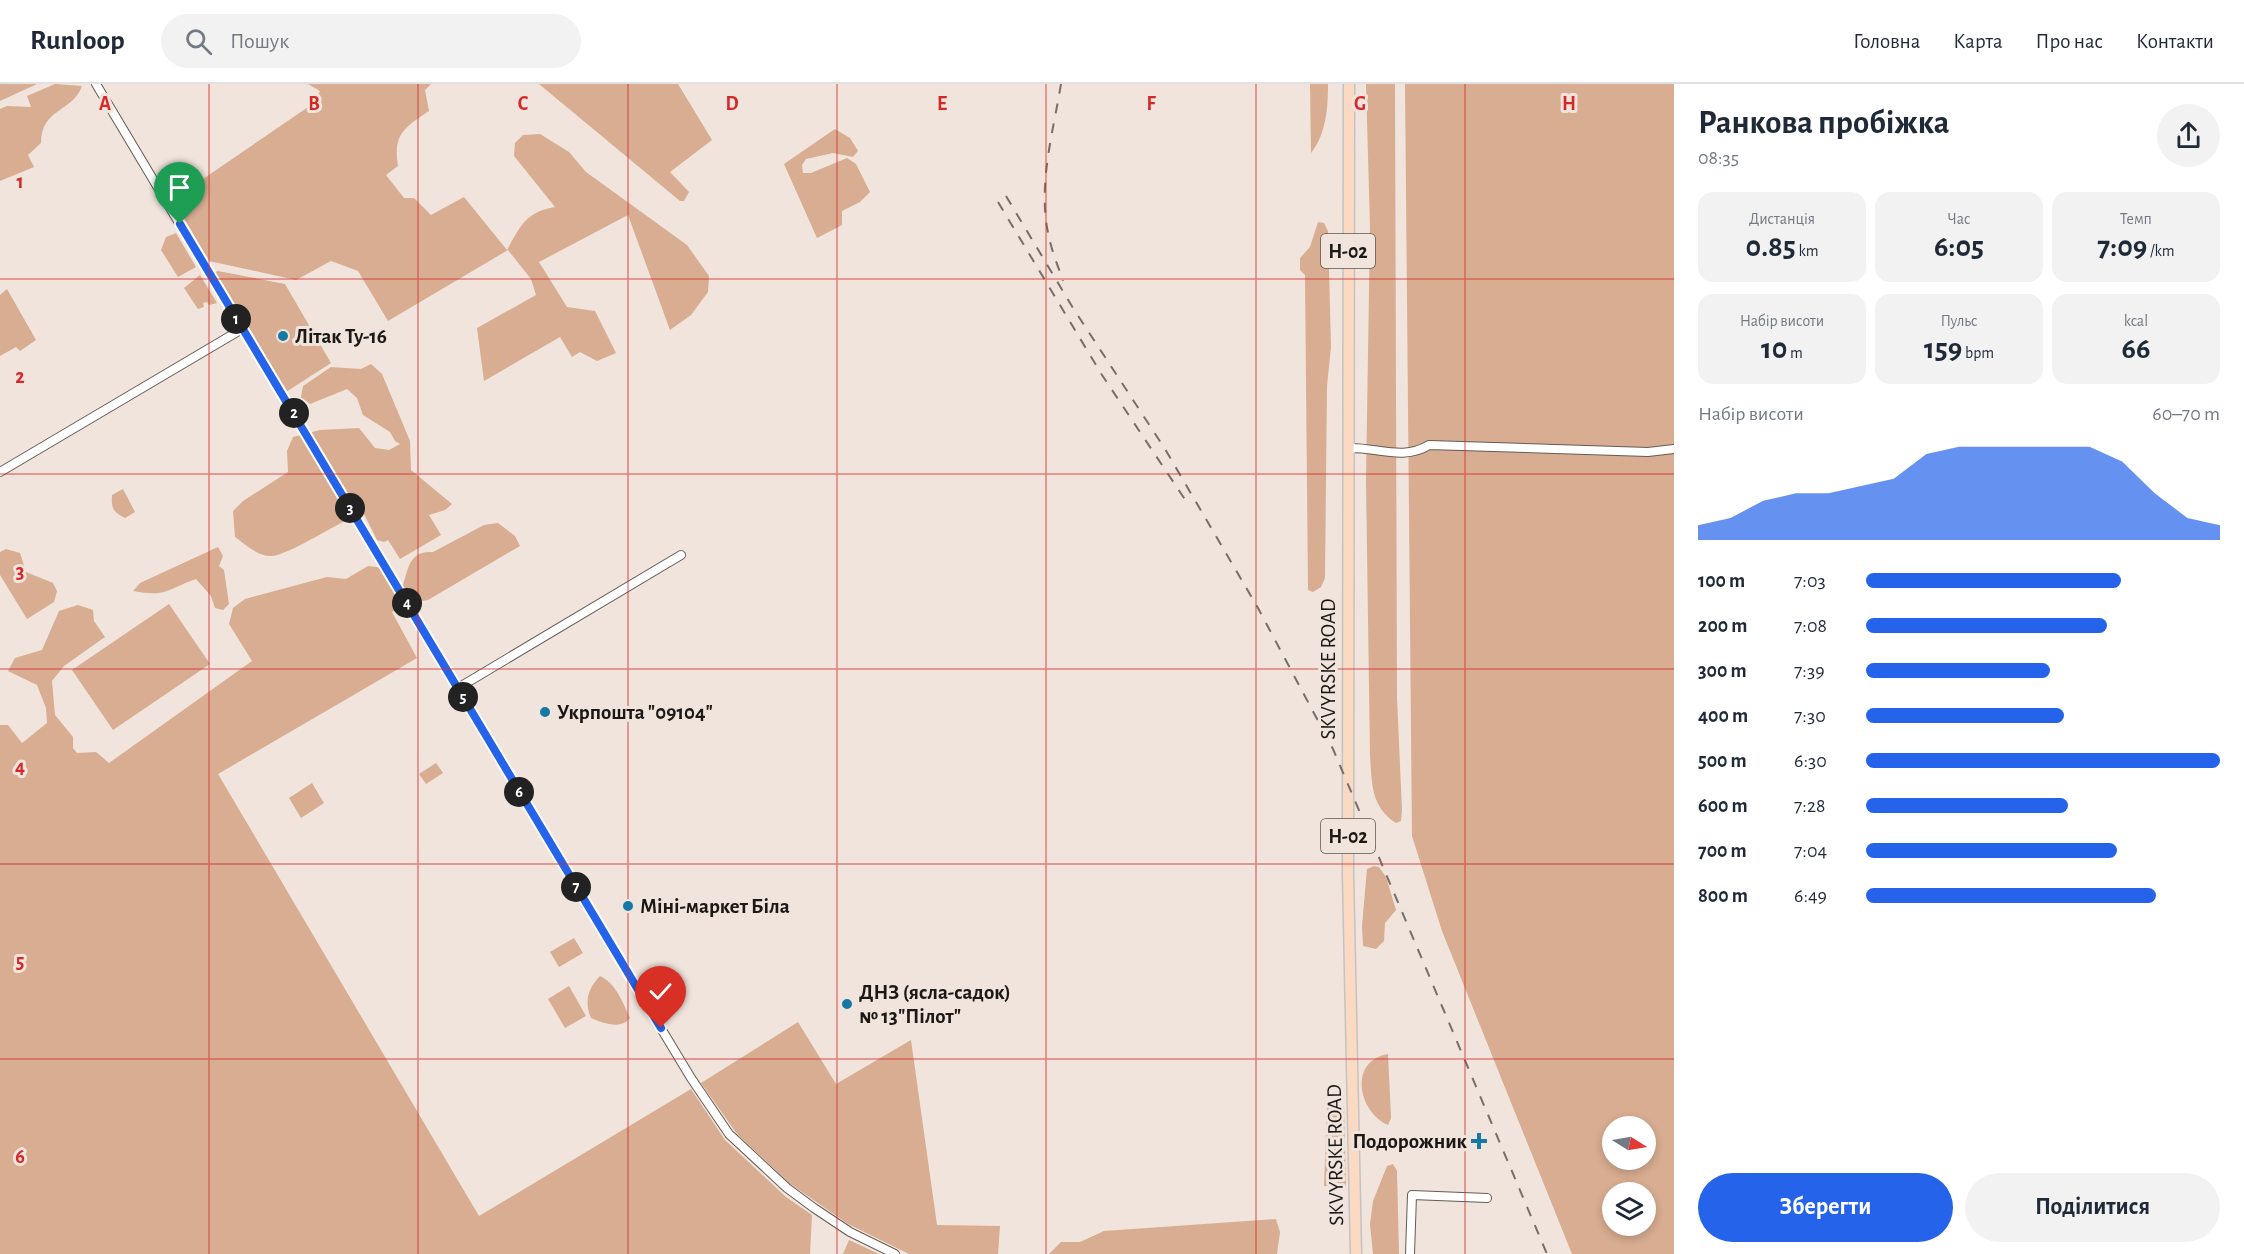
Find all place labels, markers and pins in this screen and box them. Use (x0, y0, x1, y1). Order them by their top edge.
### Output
pin (154, 162, 205, 224)
pin: 1 (221, 304, 251, 334)
place label: Літак Ту-16 (295, 326, 387, 347)
marker: Літак Ту-16 (276, 329, 290, 343)
pin: 2 (279, 398, 309, 428)
pin: 3 (335, 493, 365, 523)
pin: 4 (392, 588, 422, 618)
pin: 5 (448, 682, 478, 712)
place label: Укрпошта "09104" (557, 702, 713, 723)
marker: Укрпошта "09104" (538, 705, 552, 719)
pin: 6 (504, 777, 534, 807)
pin: 7 (561, 872, 591, 902)
place label: Міні-маркет Біла (640, 896, 790, 917)
marker: Міні-маркет Біла (621, 899, 635, 913)
pin (635, 966, 686, 1028)
place label: ДНЗ (ясла-садок) № 13"Пілот" (859, 982, 1011, 1027)
marker: ДНЗ (ясла-садок) № 13"Пілот" (840, 997, 854, 1011)
place label: Подорожник (1352, 1131, 1468, 1152)
marker: Подорожник (1472, 1134, 1486, 1148)

